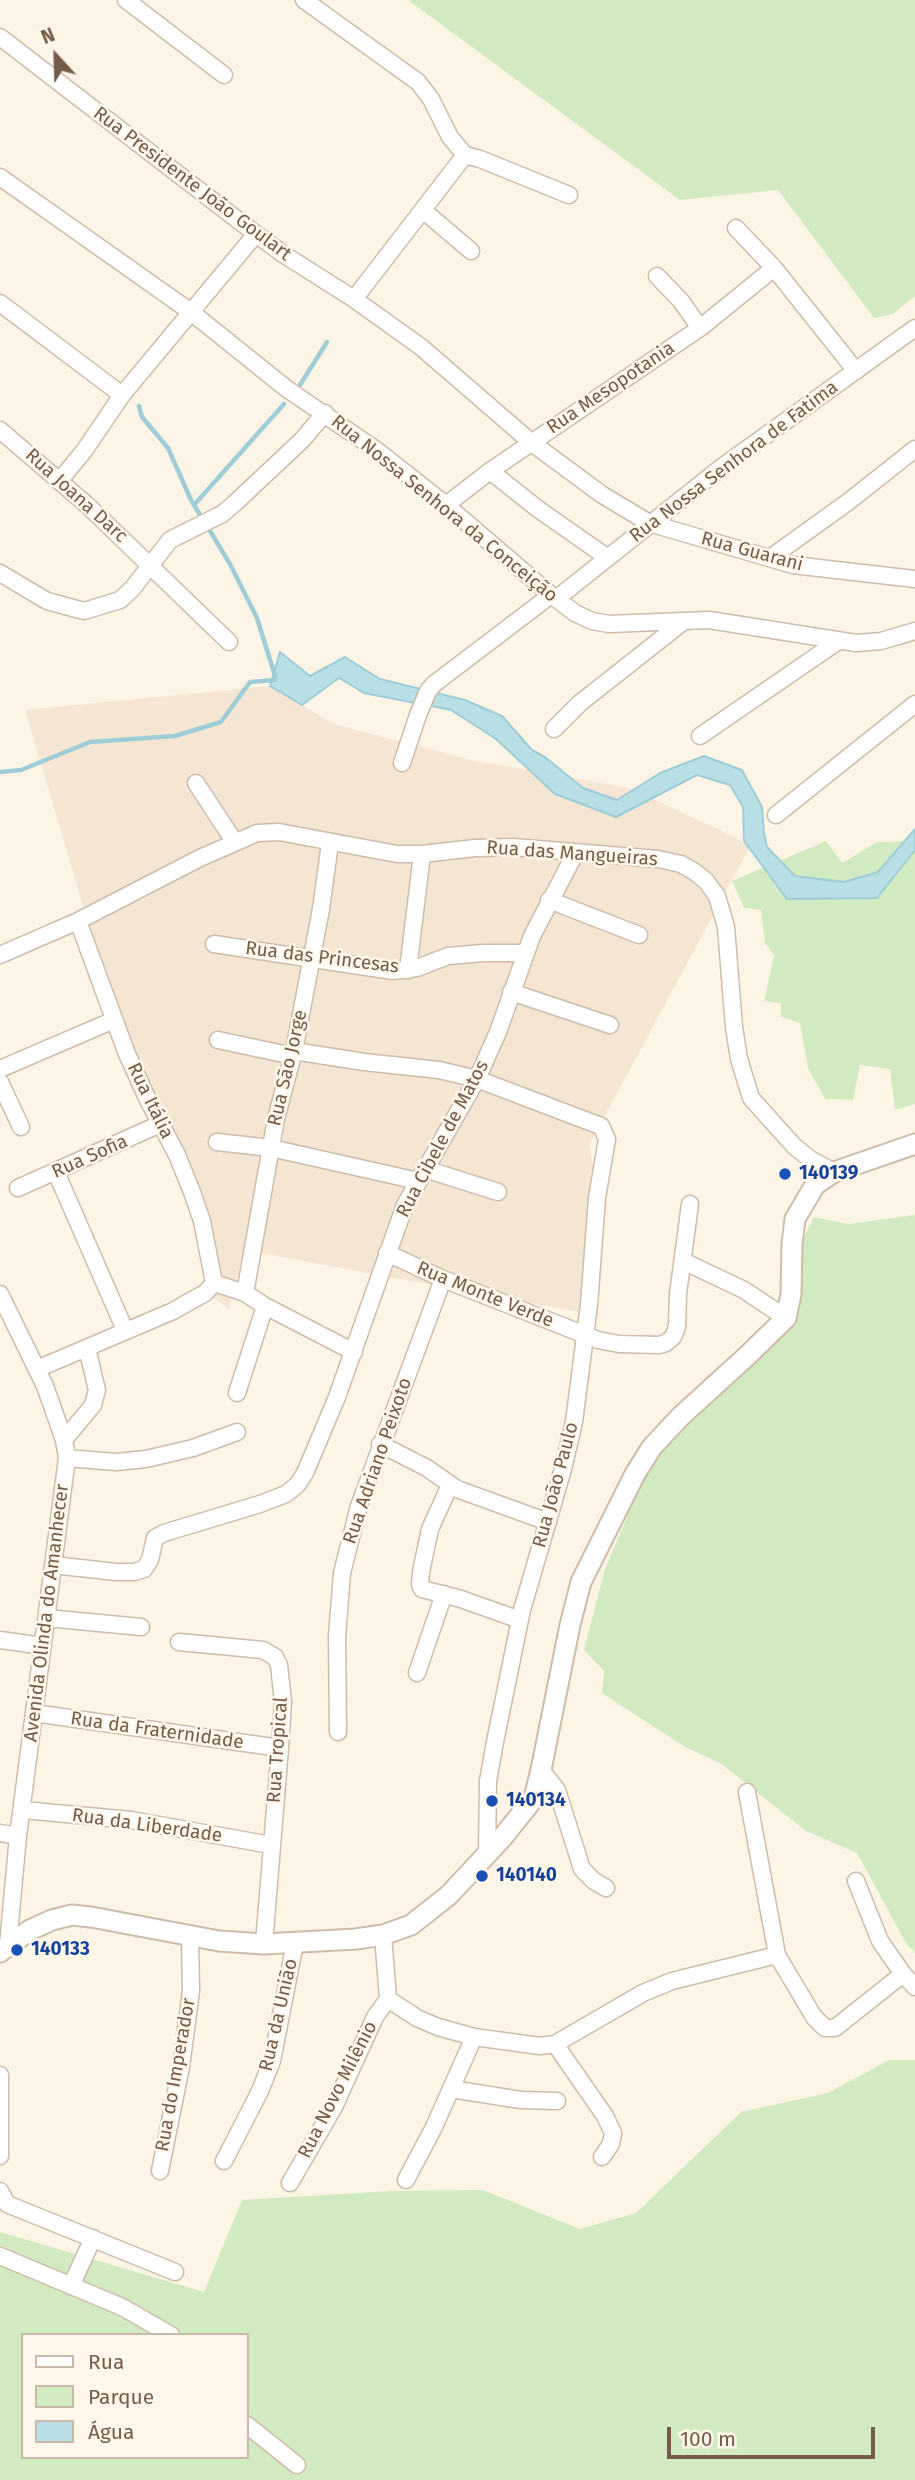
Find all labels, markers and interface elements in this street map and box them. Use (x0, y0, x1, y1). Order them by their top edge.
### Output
north arrow (21, 21, 91, 91)
text: N (38, 23, 58, 49)
street label: Rua Presidente João Goulart (88, 102, 296, 266)
street label: Rua Mesopotania (543, 337, 679, 439)
street label: Rua Nossa Senhora de Fatima (625, 376, 843, 548)
street label: Rua Nossa Senhora da Conceição (326, 411, 562, 607)
street label: Rua Joana Darc (20, 444, 132, 548)
street label: Rua Guarani (698, 527, 806, 577)
street label: Rua das Mangueiras (486, 837, 658, 871)
street label: Rua das Princesas (244, 937, 400, 979)
street label: Rua São Jorge (264, 1008, 312, 1128)
street label: Rua Cibele de Matos (392, 1056, 494, 1222)
street label: Rua Itália (122, 1059, 178, 1143)
street label: Rua Sofia (49, 1130, 131, 1184)
place label: 140139 (799, 1163, 858, 1185)
marker: 140139 (777, 1166, 793, 1182)
street label: Rua Monte Verde (413, 1257, 557, 1333)
street label: Rua Adriano Peixoto (339, 1375, 417, 1547)
street label: Rua João Paulo (528, 1420, 584, 1550)
street label: Avenida Olinda do Amanhecer (20, 1483, 74, 1743)
street label: Rua Tropical (263, 1696, 293, 1804)
street label: Rua da Fraternidade (69, 1708, 245, 1754)
place label: 140134 (506, 1790, 566, 1812)
marker: 140134 (484, 1793, 500, 1809)
street label: Rua da Liberdade (71, 1804, 223, 1848)
place label: 140140 (496, 1865, 557, 1887)
marker: 140140 (474, 1868, 490, 1884)
place label: 140133 (31, 1939, 90, 1961)
marker: 140133 (9, 1942, 25, 1958)
street label: Rua da União (255, 1956, 303, 2074)
street label: Rua do Imperador (151, 1996, 201, 2154)
street label: Rua Novo Milênio (294, 2018, 382, 2162)
legend (21, 2333, 248, 2459)
text: Rua (88, 2349, 124, 2375)
text: Parque (88, 2384, 154, 2410)
scale bar (670, 2414, 878, 2458)
text: Água (88, 2419, 134, 2445)
text: 100 m (680, 2426, 736, 2452)

